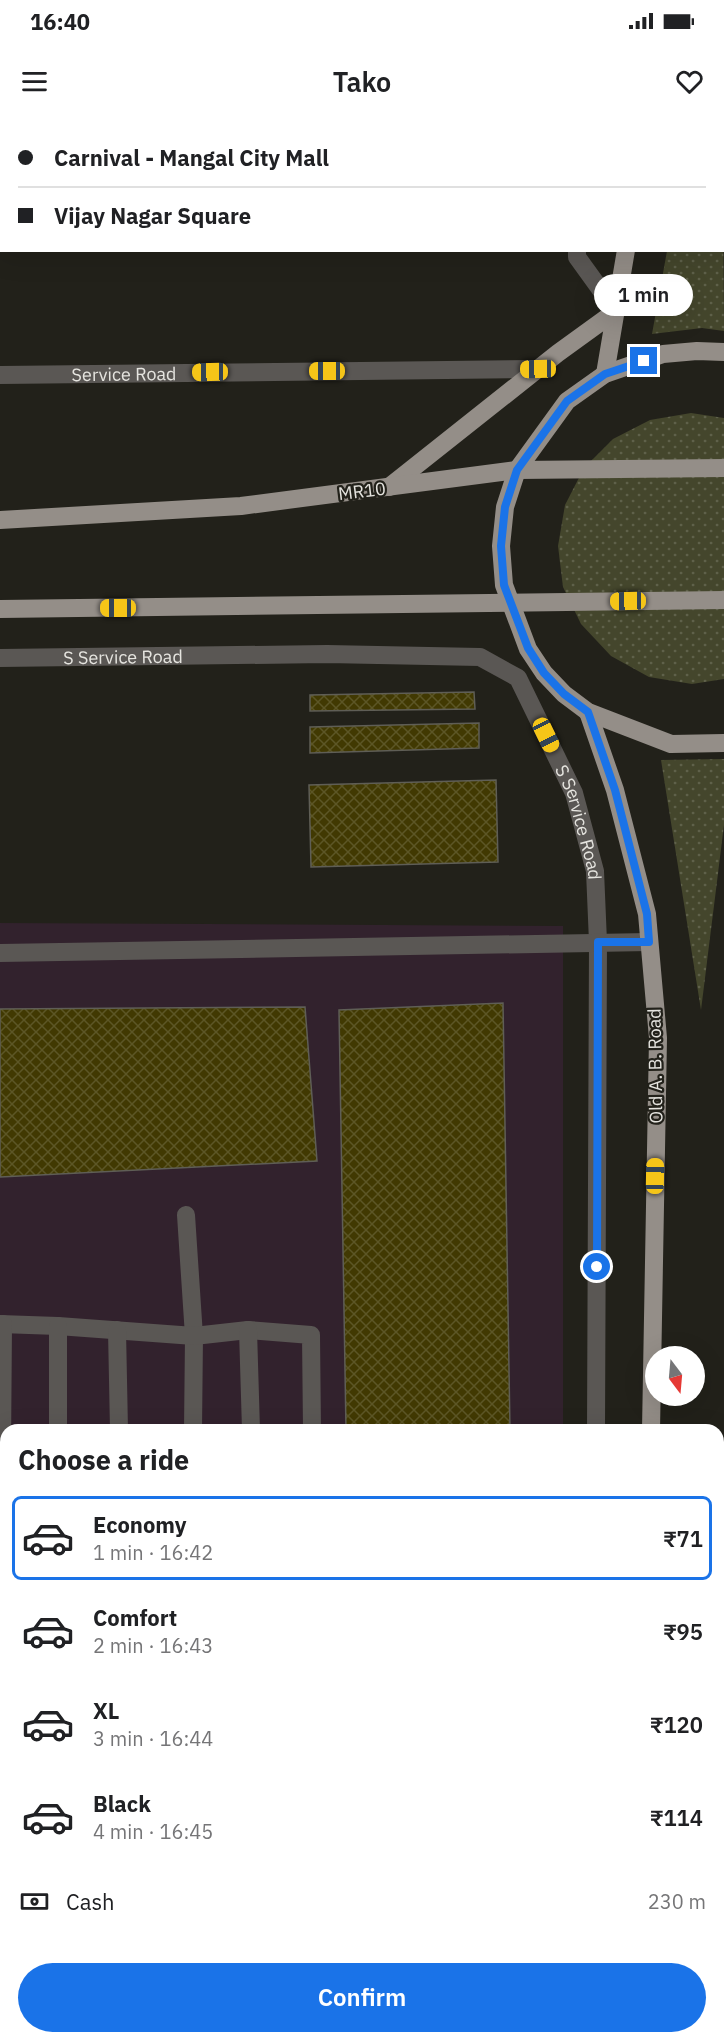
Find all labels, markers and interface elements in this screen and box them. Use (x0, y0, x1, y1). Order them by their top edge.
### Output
text: 16:40 (30, 7, 90, 36)
text: Tako (333, 64, 391, 99)
icon: menu (18, 65, 51, 98)
icon: heart (673, 65, 706, 98)
text: Carnival - Mangal City Mall (54, 143, 329, 172)
text: Vijay Nagar Square (54, 201, 251, 230)
callout: 1 min (594, 274, 694, 316)
text: 1 min (618, 281, 669, 308)
route end (630, 347, 657, 374)
car (520, 360, 556, 378)
street label: Service Road (71, 362, 177, 386)
car (309, 362, 345, 380)
car (192, 363, 228, 381)
street label: MR10 (337, 477, 387, 505)
car (610, 592, 646, 610)
car (100, 599, 136, 617)
street label: S Service Road (63, 644, 183, 669)
car (530, 715, 562, 755)
street label: S Service Road (550, 761, 607, 880)
street label: Old A. B. Road (642, 1008, 668, 1124)
car (646, 1158, 664, 1194)
route start (583, 1253, 610, 1280)
north arrow (645, 1346, 705, 1406)
map controls (645, 1346, 705, 1406)
text: Choose a ride (18, 1442, 189, 1477)
text: Economy (93, 1510, 187, 1539)
icon: car (21, 1511, 75, 1565)
text: ₹71 (663, 1524, 703, 1553)
text: 1 min · 16:42 (93, 1539, 213, 1566)
text: Comfort (93, 1603, 177, 1632)
icon: car (21, 1604, 75, 1658)
text: ₹95 (663, 1617, 703, 1646)
text: 2 min · 16:43 (93, 1632, 213, 1659)
text: XL (93, 1696, 119, 1725)
icon: car (21, 1697, 75, 1751)
text: ₹120 (650, 1710, 703, 1739)
text: 3 min · 16:44 (93, 1725, 213, 1752)
text: Black (93, 1789, 151, 1818)
icon: car (21, 1790, 75, 1844)
text: ₹114 (650, 1803, 703, 1832)
text: 4 min · 16:45 (93, 1818, 213, 1845)
icon: cash (18, 1885, 51, 1918)
text: Cash (66, 1887, 115, 1916)
text: 230 m (648, 1888, 706, 1915)
button: Confirm (18, 1963, 706, 2032)

